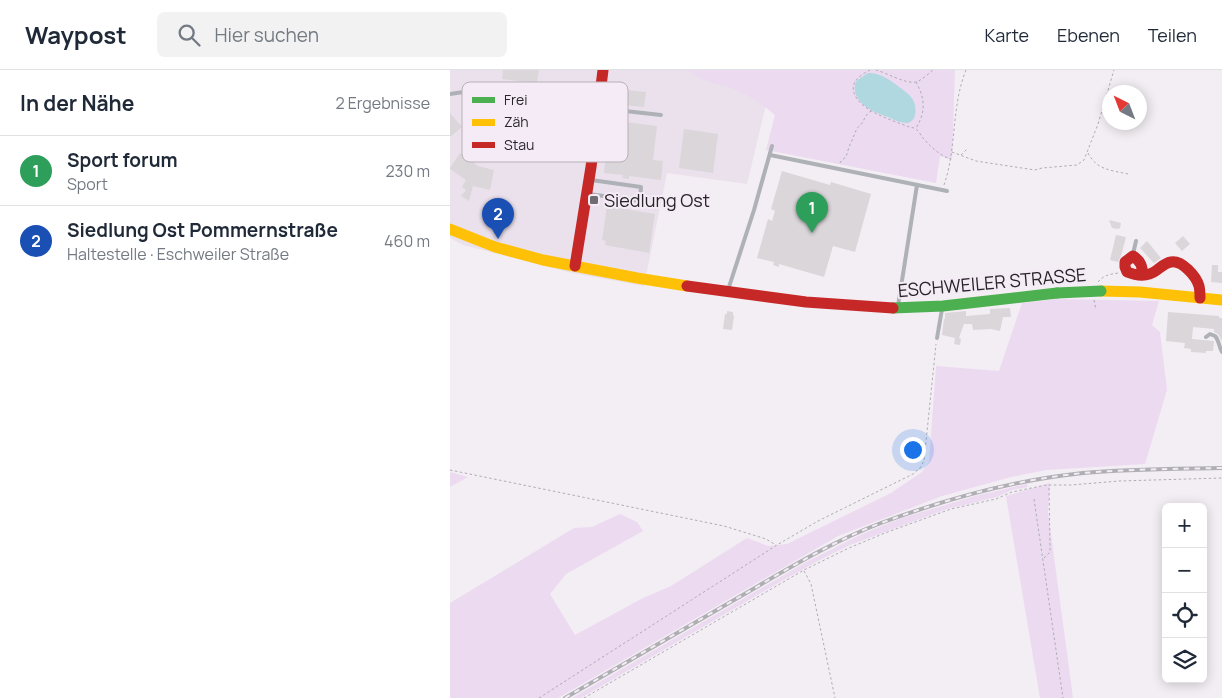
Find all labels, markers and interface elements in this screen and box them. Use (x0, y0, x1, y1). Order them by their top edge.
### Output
search box (157, 12, 507, 57)
text: Waypost (25, 18, 127, 51)
icon: search (175, 21, 203, 49)
text: Hier suchen (215, 22, 319, 48)
text: Karte (985, 23, 1029, 47)
text: Ebenen (1057, 23, 1120, 47)
text: Teilen (1148, 23, 1197, 47)
legend (462, 82, 628, 162)
north arrow (1102, 85, 1147, 130)
text: In der Nähe (20, 89, 134, 117)
text: Frei (504, 90, 527, 109)
text: 2 Ergebnisse (335, 92, 430, 114)
text: Zäh (504, 112, 529, 131)
text: Stau (504, 135, 534, 154)
text: Sport forum (67, 147, 178, 173)
text: 1 (32, 160, 40, 182)
text: 230 m (386, 160, 430, 182)
text: Sport (67, 173, 108, 195)
place label: Siedlung Ost (604, 188, 710, 212)
pin: 1 (796, 192, 828, 233)
marker: Siedlung Ost (588, 194, 600, 206)
pin: 2 (482, 198, 514, 239)
text: Siedlung Ost Pommernstraße (67, 217, 338, 243)
text: 2 (31, 230, 41, 252)
text: 460 m (384, 230, 430, 252)
text: Haltestelle · Eschweiler Straße (67, 243, 289, 265)
street label: ESCHWEILER STRASSE (897, 262, 1087, 302)
your location (900, 437, 926, 463)
map controls (1162, 503, 1207, 683)
button: + (1162, 503, 1207, 548)
button: − (1162, 548, 1207, 593)
button: locate (1162, 593, 1207, 638)
button: layers (1162, 638, 1207, 683)

